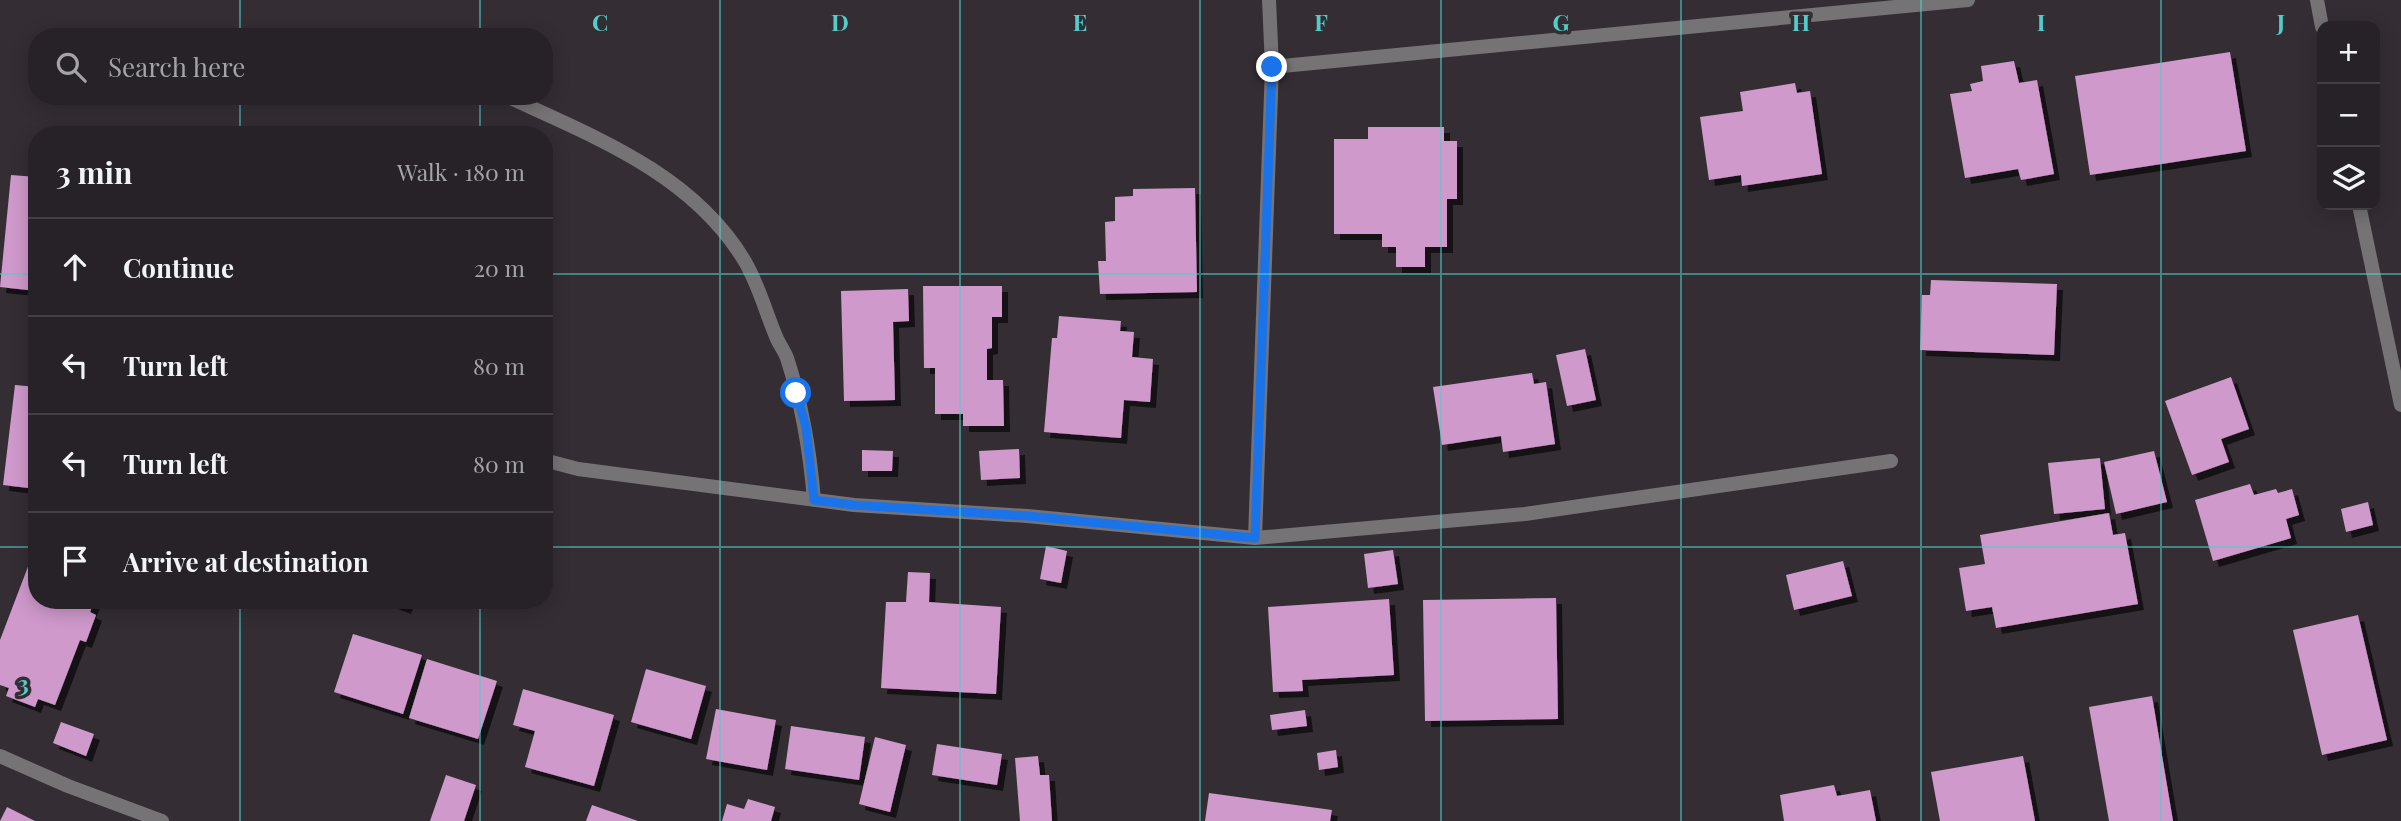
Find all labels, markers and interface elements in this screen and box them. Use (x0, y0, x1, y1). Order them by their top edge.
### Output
text: C (592, 6, 608, 37)
text: D (831, 6, 849, 37)
text: E (1073, 6, 1087, 37)
text: F (1314, 6, 1328, 37)
text: G (1553, 6, 1570, 37)
text: H (1792, 6, 1810, 37)
text: I (2037, 6, 2045, 37)
text: J (2276, 6, 2285, 37)
map controls (2317, 21, 2380, 210)
button: + (2317, 21, 2380, 84)
search box (28, 28, 553, 105)
icon: search (52, 48, 90, 86)
text: Search here (108, 49, 245, 84)
route end (1256, 51, 1287, 82)
button: − (2317, 84, 2380, 147)
button: layers (2317, 147, 2380, 210)
text: 3 min (56, 152, 132, 192)
text: Walk · 180 m (397, 156, 525, 187)
icon: ahead (56, 248, 94, 286)
text: Continue (123, 250, 234, 285)
text: 20 m (474, 252, 525, 283)
icon: left (56, 346, 94, 384)
text: Turn left (123, 348, 228, 383)
text: 80 m (473, 350, 525, 381)
route start (780, 377, 811, 408)
icon: left (56, 444, 94, 482)
text: Turn left (123, 446, 228, 481)
text: 80 m (473, 448, 525, 479)
icon: arrive (56, 542, 94, 580)
text: Arrive at destination (123, 544, 369, 579)
text: 3 (17, 667, 29, 698)

